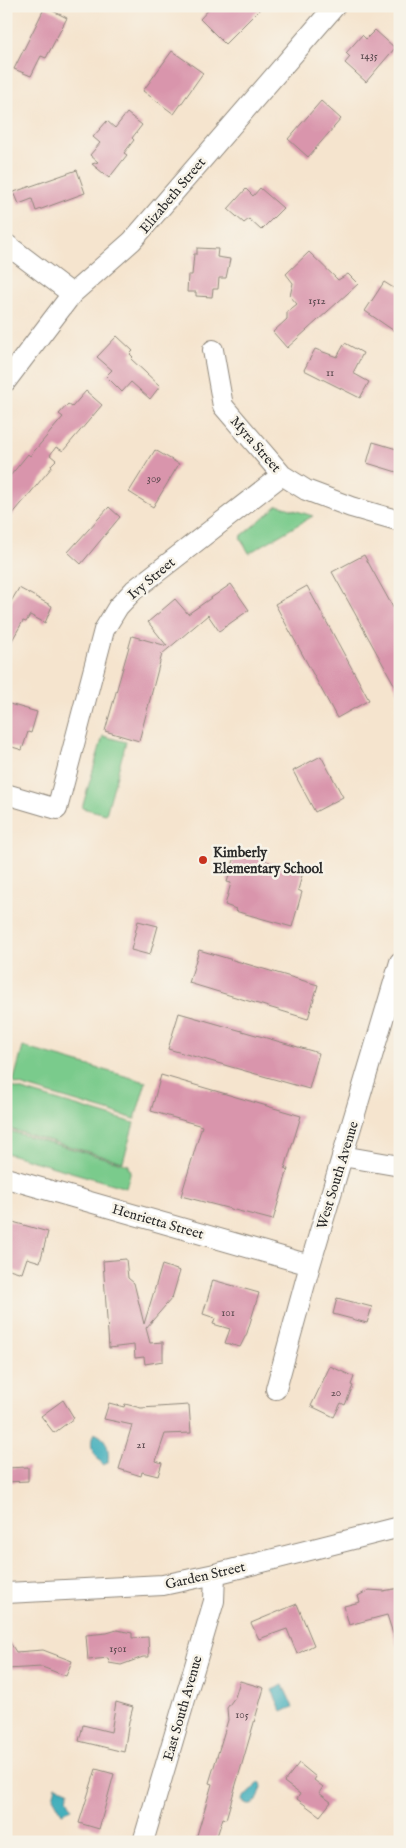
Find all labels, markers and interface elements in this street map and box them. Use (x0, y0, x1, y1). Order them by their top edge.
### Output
house number: 1435 (360, 49, 378, 63)
street label: Elizabeth Street (136, 154, 210, 237)
house number: 1512 (308, 294, 326, 308)
house number: 11 (326, 366, 334, 380)
street label: Myra Street (226, 413, 285, 477)
house number: 309 (147, 472, 161, 486)
street label: Ivy Street (124, 554, 179, 604)
place label: Kimberly Elementary School (213, 844, 324, 878)
marker: Kimberly Elementary School (197, 854, 209, 866)
street label: West South Avenue (313, 1119, 363, 1231)
street label: Henrietta Street (110, 1200, 206, 1244)
house number: 101 (221, 1306, 235, 1320)
house number: 20 (331, 1386, 341, 1400)
house number: 21 (136, 1438, 146, 1452)
street label: Garden Street (163, 1558, 247, 1594)
house number: 1501 (109, 1642, 127, 1656)
street label: East South Avenue (159, 1653, 207, 1763)
house number: 105 (235, 1708, 249, 1722)

